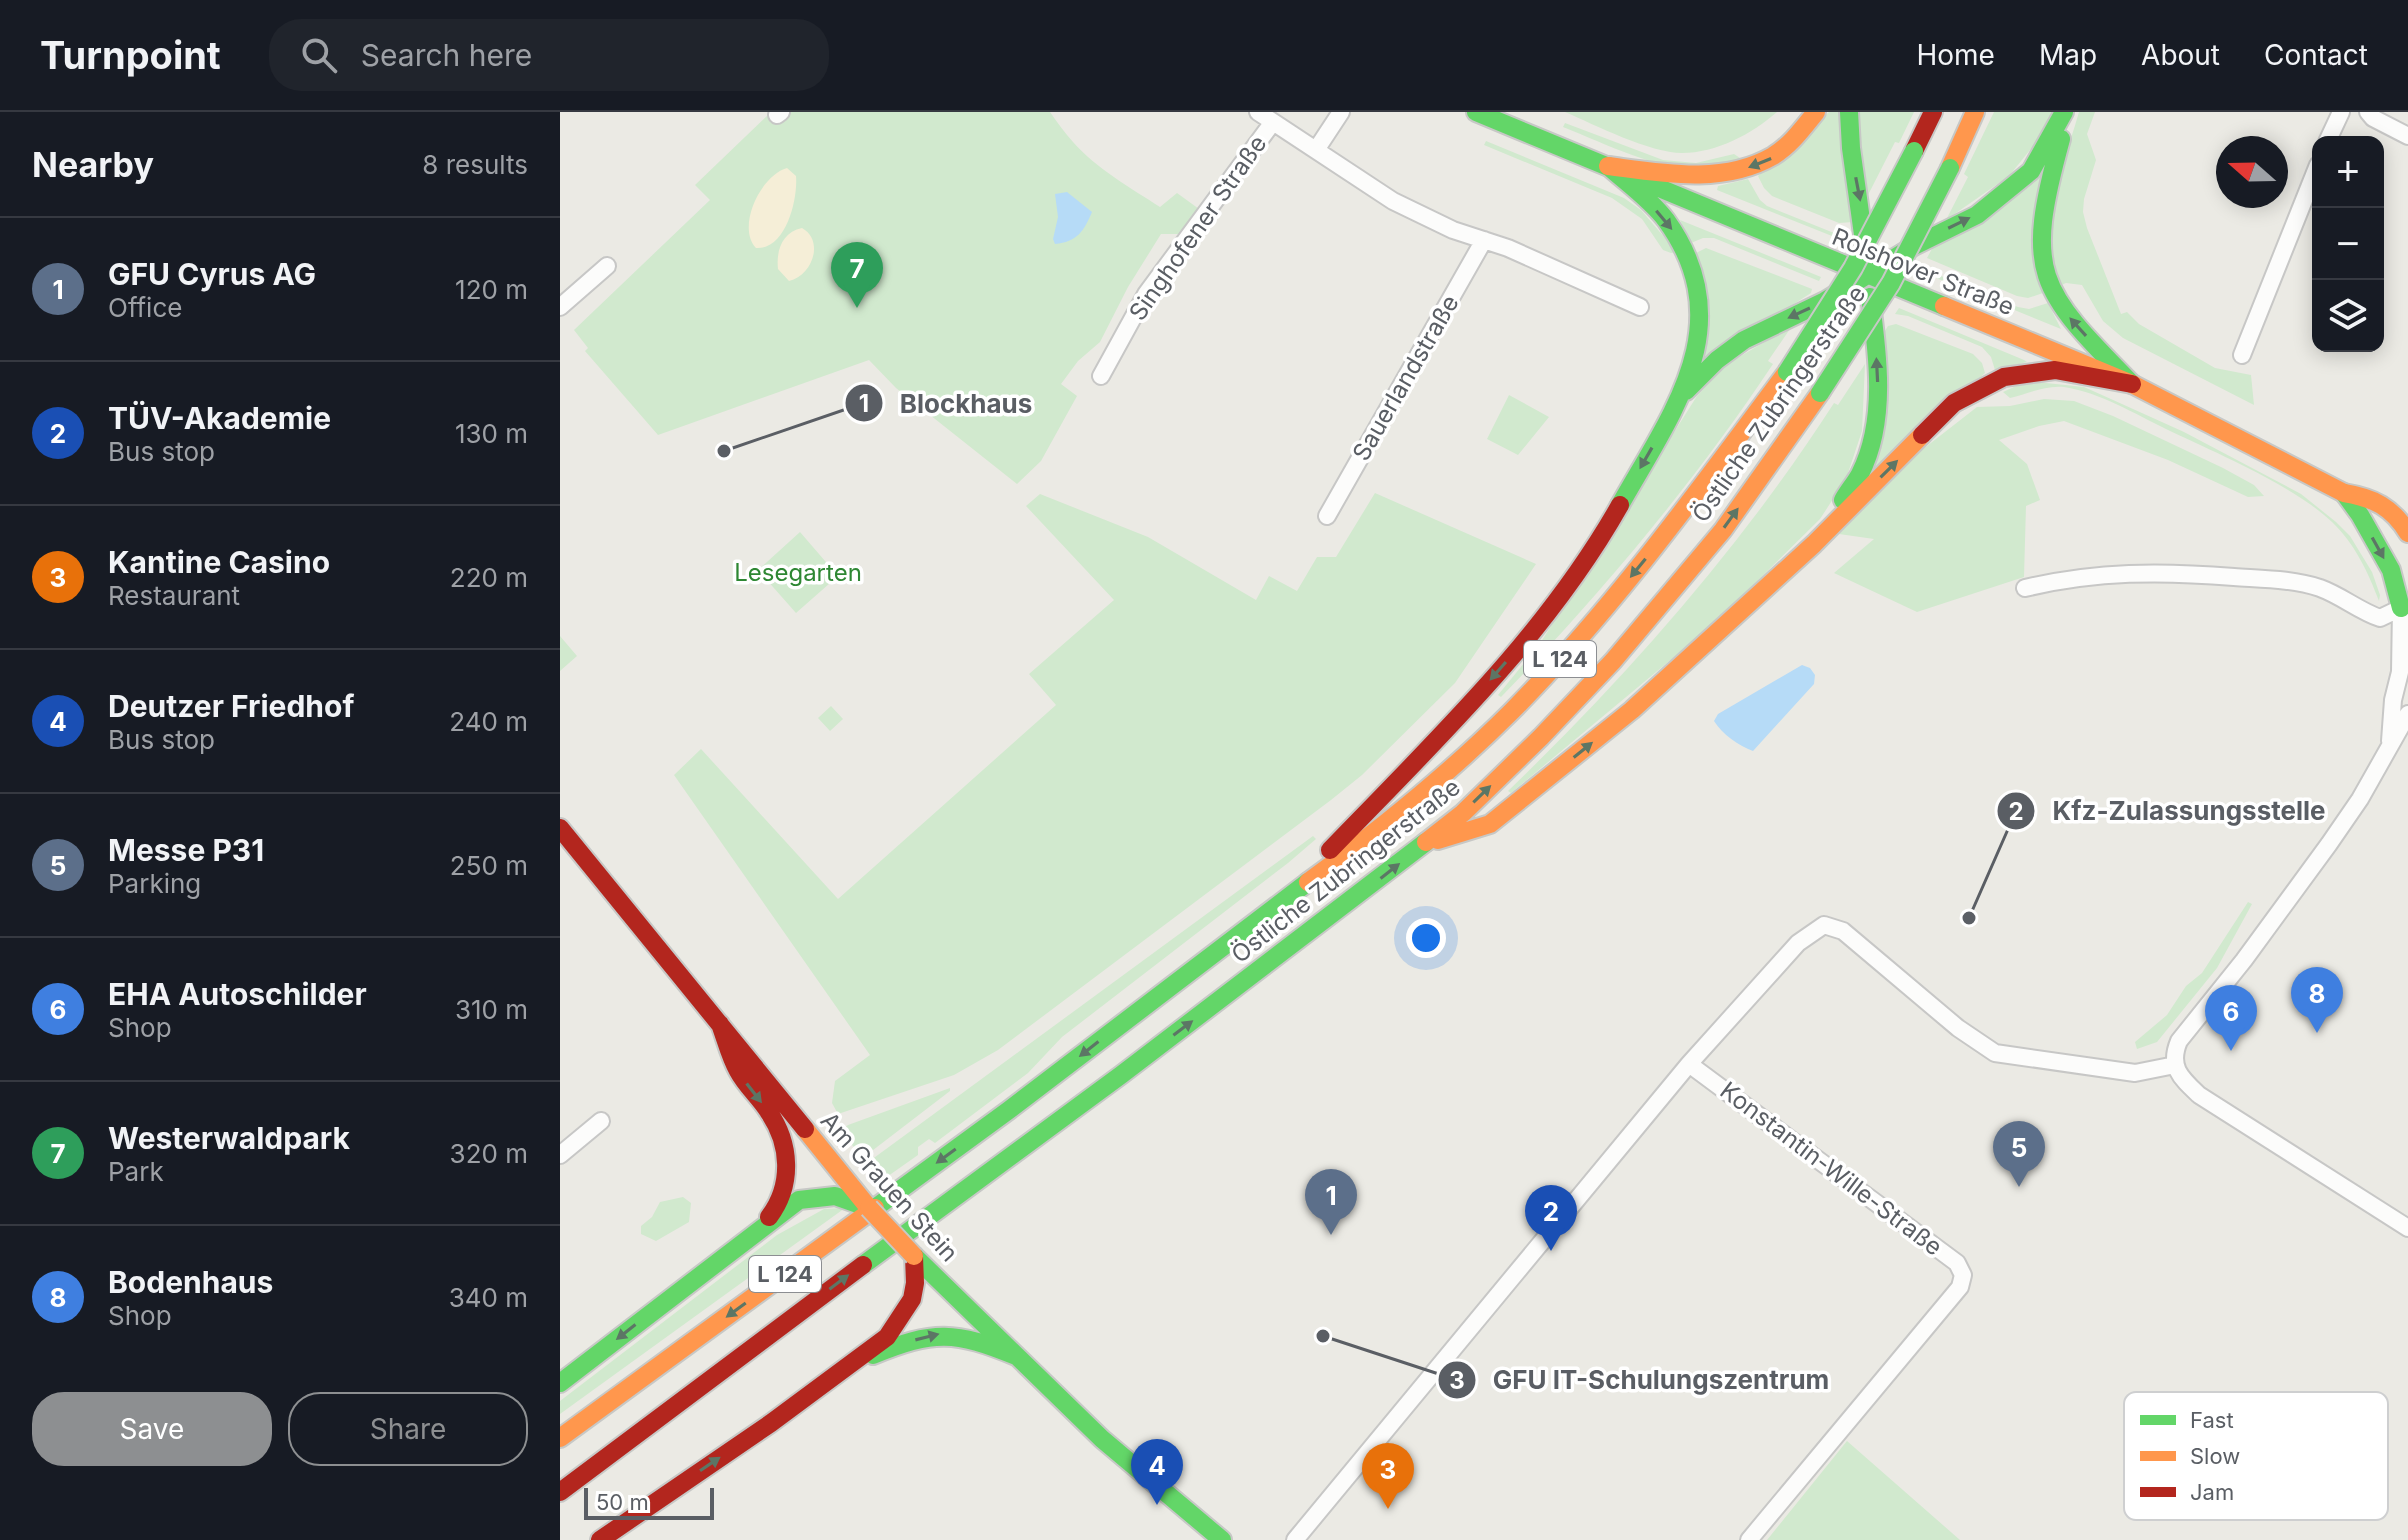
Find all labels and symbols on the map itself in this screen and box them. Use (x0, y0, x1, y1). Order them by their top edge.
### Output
street label: Singhofener Straße (1123, 130, 1272, 326)
north arrow (2216, 136, 2288, 208)
one-way arrow (1748, 157, 1772, 170)
one-way arrow (1853, 177, 1865, 202)
one-way arrow (1655, 209, 1672, 229)
one-way arrow (1947, 216, 1970, 230)
street label: Rolshover Straße (1828, 222, 2018, 321)
pin: 7 (831, 242, 883, 308)
street label: Östliche Zubringerstraße (1686, 280, 1871, 528)
street label: Sauerlandstraße (1346, 290, 1465, 466)
one-way arrow (1787, 306, 1810, 320)
one-way arrow (2070, 318, 2088, 337)
one-way arrow (1870, 357, 1883, 382)
callout: Blockhaus (844, 378, 1049, 428)
text: Blockhaus (900, 388, 1032, 419)
text: 1 (859, 389, 869, 418)
one-way arrow (1639, 447, 1653, 469)
one-way arrow (1879, 460, 1898, 479)
one-way arrow (1723, 508, 1738, 529)
one-way arrow (2372, 536, 2385, 559)
one-way arrow (1630, 557, 1647, 577)
park label: Lesegarten (734, 558, 862, 587)
road number: L 124 (1524, 641, 1596, 677)
one-way arrow (1490, 661, 1507, 681)
one-way arrow (1573, 742, 1593, 758)
street label: Östliche Zubringerstraße (1226, 772, 1466, 969)
one-way arrow (1472, 786, 1491, 804)
callout: Kfz-Zulassungsstelle (1996, 786, 2341, 836)
text: Kfz-Zulassungsstelle (2052, 795, 2326, 826)
text: 2 (2008, 797, 2024, 826)
one-way arrow (1380, 863, 1400, 879)
your location (1406, 918, 1446, 958)
pin: 8 (2291, 967, 2343, 1033)
pin: 6 (2205, 985, 2257, 1051)
one-way arrow (1173, 1021, 1193, 1037)
one-way arrow (1079, 1040, 1099, 1057)
street label: Konstantin-Wille-Straße (1715, 1076, 1948, 1262)
one-way arrow (746, 1083, 762, 1103)
street label: Am Grauen Stein (815, 1106, 964, 1267)
pin: 5 (1993, 1121, 2045, 1187)
one-way arrow (936, 1148, 957, 1163)
pin: 1 (1305, 1169, 1357, 1235)
pin: 2 (1525, 1185, 1577, 1251)
road number: L 124 (749, 1256, 821, 1292)
one-way arrow (829, 1275, 850, 1291)
one-way arrow (726, 1301, 747, 1317)
one-way arrow (616, 1324, 636, 1340)
one-way arrow (914, 1331, 939, 1343)
callout: GFU IT-Schulungszentrum (1437, 1355, 1846, 1405)
text: GFU IT-Schulungszentrum (1493, 1364, 1829, 1395)
text: 3 (1449, 1366, 1465, 1395)
legend (2124, 1392, 2388, 1520)
text: Fast (2190, 1407, 2234, 1433)
pin: 4 (1131, 1439, 1183, 1505)
pin: 3 (1362, 1443, 1414, 1509)
text: Slow (2190, 1443, 2240, 1469)
one-way arrow (700, 1457, 721, 1472)
text: Jam (2190, 1479, 2234, 1505)
scale bar (584, 1484, 714, 1520)

